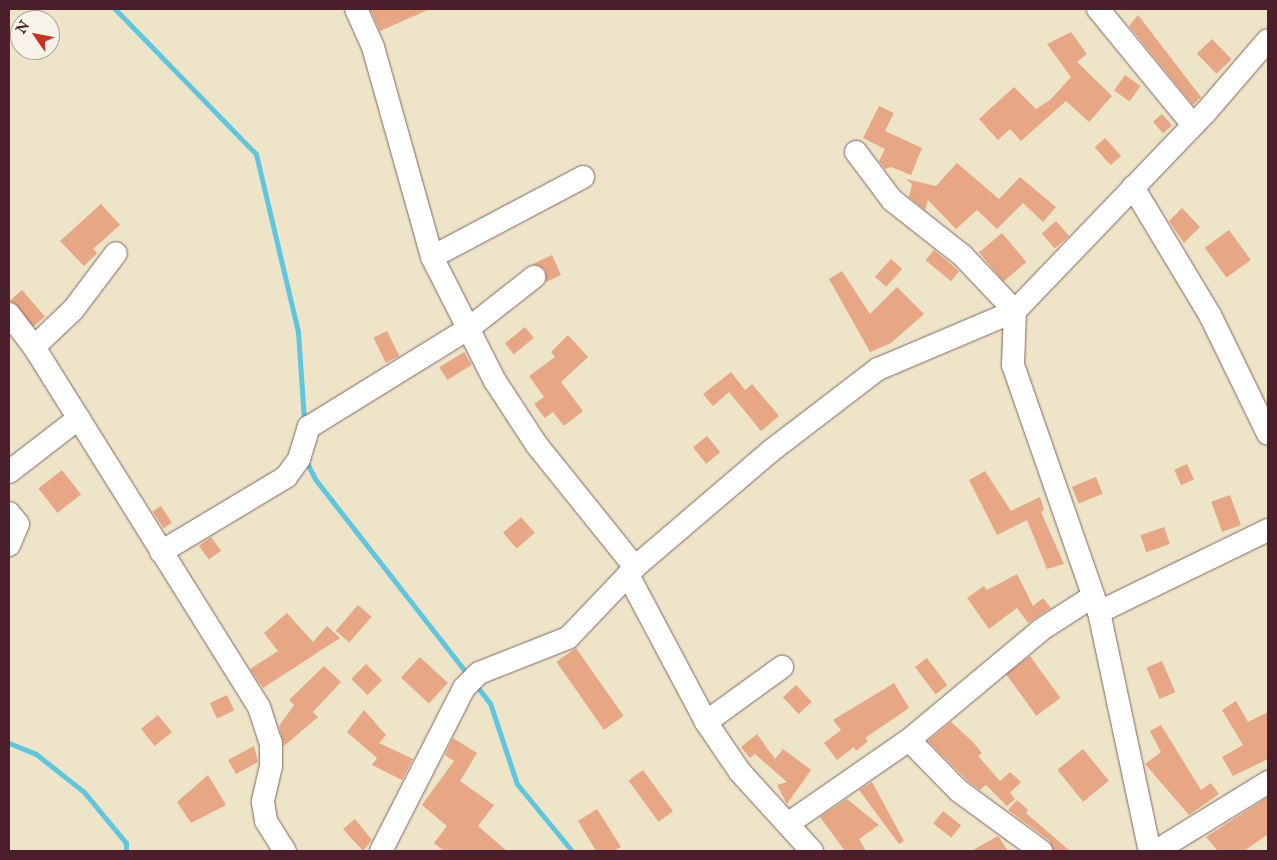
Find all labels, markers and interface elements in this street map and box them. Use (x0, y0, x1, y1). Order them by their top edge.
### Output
north arrow (10, 10, 60, 60)
text: N (12, 17, 34, 37)

